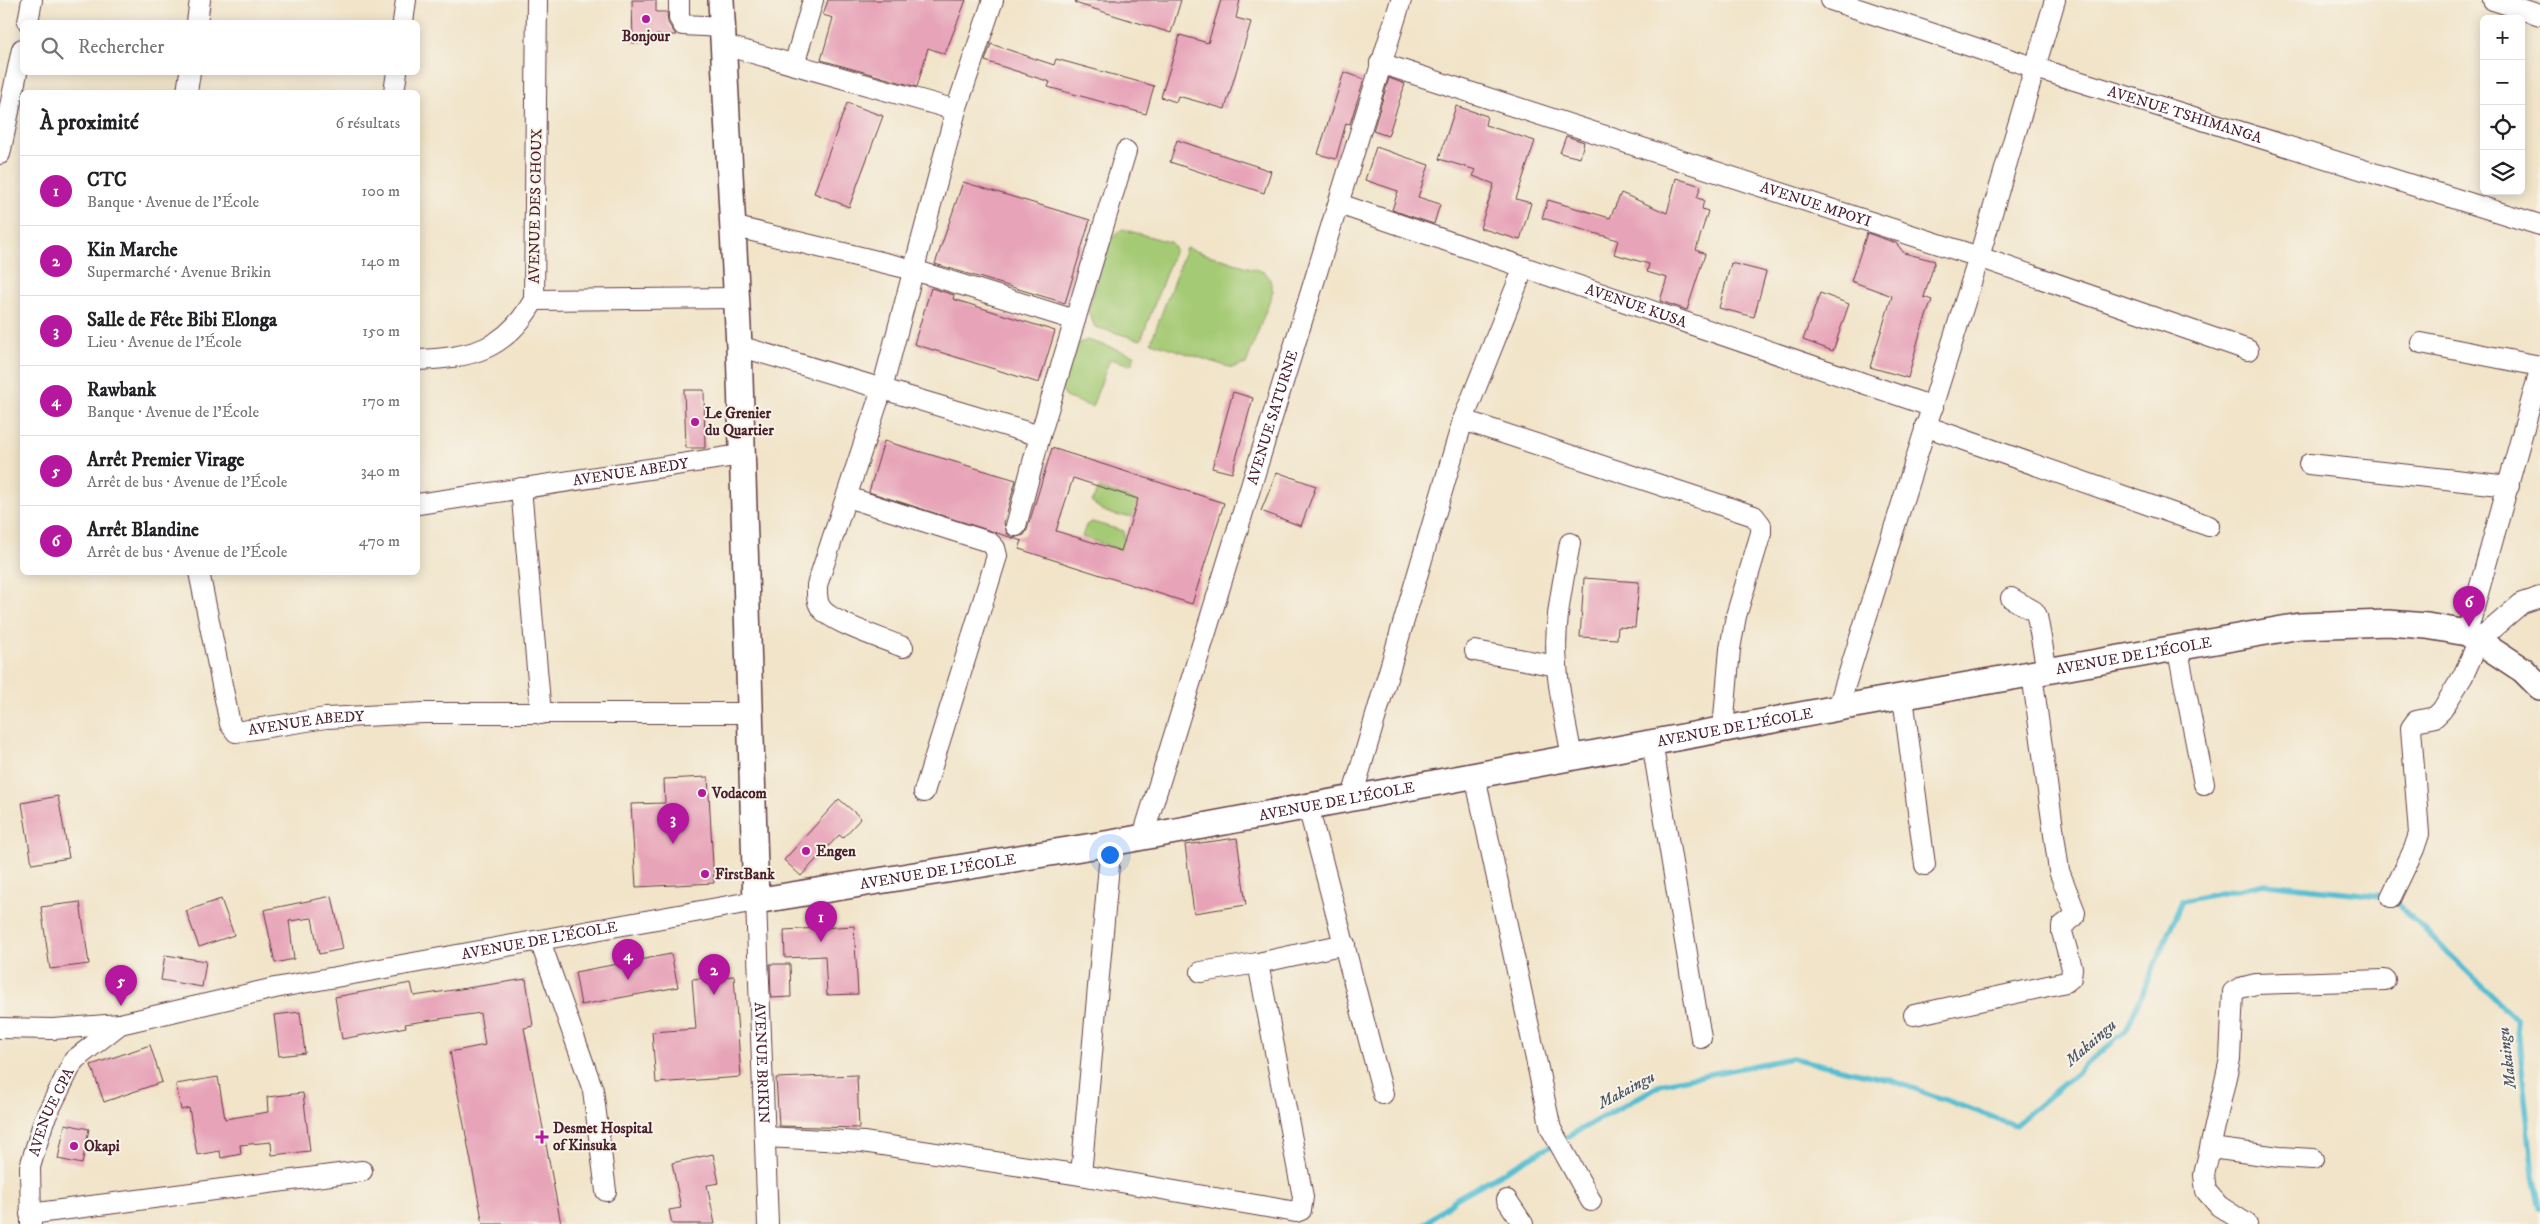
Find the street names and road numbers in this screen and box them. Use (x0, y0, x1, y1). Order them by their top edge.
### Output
street label: AVENUE TSHIMANGA (2105, 82, 2265, 148)
street label: AVENUE DES CHOUX (525, 128, 546, 284)
street label: AVENUE MPOYI (1758, 178, 1873, 231)
street label: AVENUE KUSA (1583, 280, 1690, 332)
street label: AVENUE SATURNE (1243, 348, 1302, 487)
street label: AVENUE ABEDY (571, 454, 690, 490)
street label: AVENUE DE L'ÉCOLE (2054, 633, 2213, 679)
street label: AVENUE DE L'ÉCOLE (1656, 704, 1815, 751)
street label: AVENUE ABEDY (247, 707, 365, 740)
street label: AVENUE DE L'ÉCOLE (1257, 778, 1417, 825)
street label: AVENUE DE L'ÉCOLE (858, 850, 1018, 894)
street label: AVENUE DE L'ÉCOLE (460, 917, 619, 964)
street label: AVENUE BRIKIN (750, 1002, 773, 1124)
street label: AVENUE CPA (25, 1064, 79, 1159)

